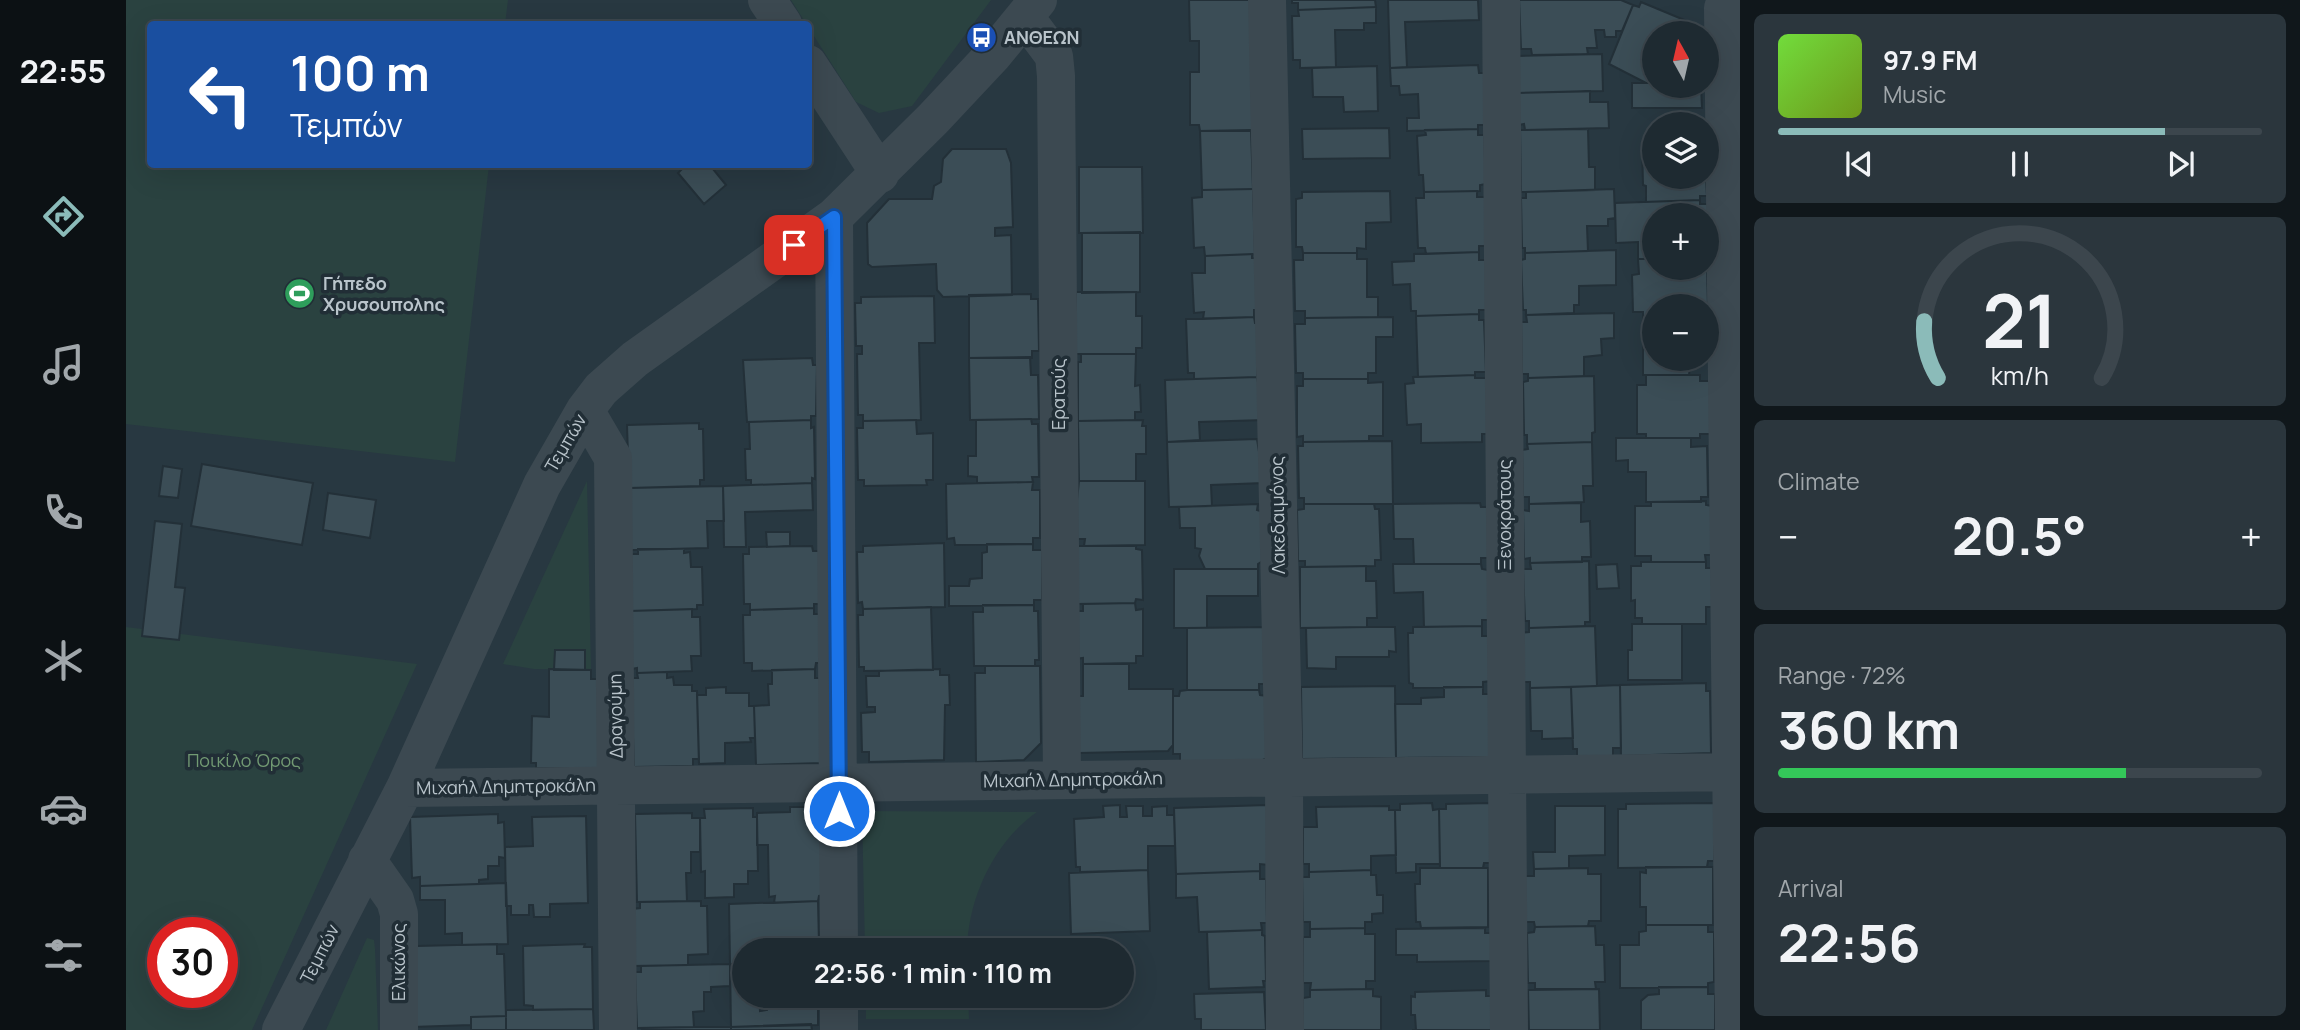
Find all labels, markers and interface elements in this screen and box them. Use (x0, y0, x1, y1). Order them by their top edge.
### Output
bus stop icon: ΑΝΘΕΩΝ (964, 21, 998, 55)
north arrow (1642, 21, 1718, 98)
map controls (1642, 21, 1719, 371)
place label: ΑΝΘΕΩΝ (1004, 25, 1079, 49)
text: 100 m (290, 39, 430, 106)
text: 97.9 FM (1883, 42, 1978, 78)
text: 22:55 (20, 49, 106, 93)
icon: left (175, 49, 266, 140)
text: Music (1883, 78, 1946, 110)
text: Τεμπών (290, 103, 403, 147)
button: layers (1642, 112, 1719, 189)
icon: previous (1840, 145, 1878, 183)
icon: pause (2001, 145, 2039, 183)
icon: next (2162, 145, 2200, 183)
icon: directions (39, 192, 88, 241)
button: + (1642, 203, 1719, 280)
pin (764, 215, 824, 275)
icon: arrive (775, 226, 813, 264)
text: 21 (1982, 270, 2058, 370)
place label: Γήπεδο Χρυσουπολης (323, 271, 445, 316)
sports icon: Γήπεδο Χρυσουπολης (283, 277, 317, 311)
button: − (1642, 294, 1719, 371)
icon: music (39, 340, 88, 389)
street label: Ερατούς (1046, 358, 1070, 430)
text: km/h (1991, 358, 2049, 393)
street label: Τεμπών (539, 409, 591, 476)
street label: Λακεδαιμόνος (1264, 456, 1290, 574)
street label: Ξενοκράτους (1492, 459, 1516, 571)
text: Climate (1778, 465, 1860, 497)
icon: phone (39, 488, 88, 537)
text: 20.5° (1952, 500, 2087, 571)
text: − (1778, 510, 1799, 562)
text: + (2240, 510, 2262, 562)
icon: climate (39, 636, 88, 685)
text: Range · 72% (1778, 659, 1906, 691)
street label: Δραγούμη (602, 674, 628, 759)
text: 360 km (1778, 694, 1960, 765)
park label: Ποικίλο Όρος (187, 748, 301, 772)
street label: Μιχαήλ Δημητροκάλη (983, 765, 1163, 793)
street label: Μιχαήλ Δημητροκάλη (416, 772, 596, 800)
position arrow (802, 774, 876, 848)
icon: car (39, 784, 88, 833)
text: Arrival (1778, 872, 1844, 904)
text: 22:56 (1778, 907, 1921, 978)
speed limit sign: 30 (147, 917, 238, 1008)
street label: Τεμπών (294, 920, 344, 987)
street label: Ελικώνος (386, 923, 410, 1001)
icon: filters (39, 931, 88, 980)
text: 22:56 · 1 min · 110 m (814, 955, 1052, 991)

